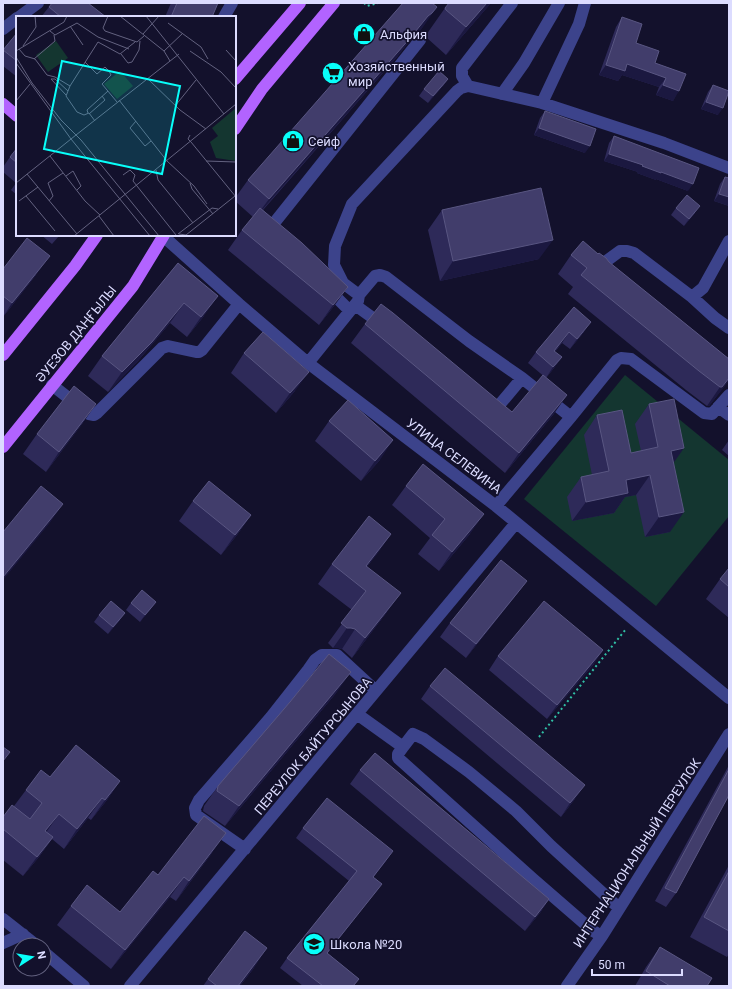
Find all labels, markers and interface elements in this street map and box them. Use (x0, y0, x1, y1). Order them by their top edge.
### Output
inset map (16, 16, 236, 236)
shop icon: Альфия (351, 21, 377, 47)
place label: Альфия (380, 27, 427, 42)
place label: Хозяйственный мир (348, 59, 445, 89)
supermarket icon: Хозяйственный мир (320, 60, 346, 86)
shop icon: Сейф (280, 128, 306, 154)
place label: Сейф (308, 134, 340, 149)
street label: ӘУЕЗОВ ДАҢҒЫЛЫ (33, 283, 119, 385)
street label: УЛИЦА СЕЛЕВИНА (403, 415, 505, 497)
street label: ПЕРЕУЛОК БАЙТУРСЫНОВА (251, 674, 375, 818)
street label: ИНТЕРНАЦИОНАЛЬНЫЙ ПЕРЕУЛОК (570, 755, 704, 950)
school or university icon: Школа №20 (301, 931, 327, 957)
north arrow (12, 937, 52, 977)
place label: Школа №20 (330, 937, 402, 952)
text: N (34, 950, 49, 960)
scale bar (592, 951, 682, 977)
text: 50 m (598, 958, 625, 972)

